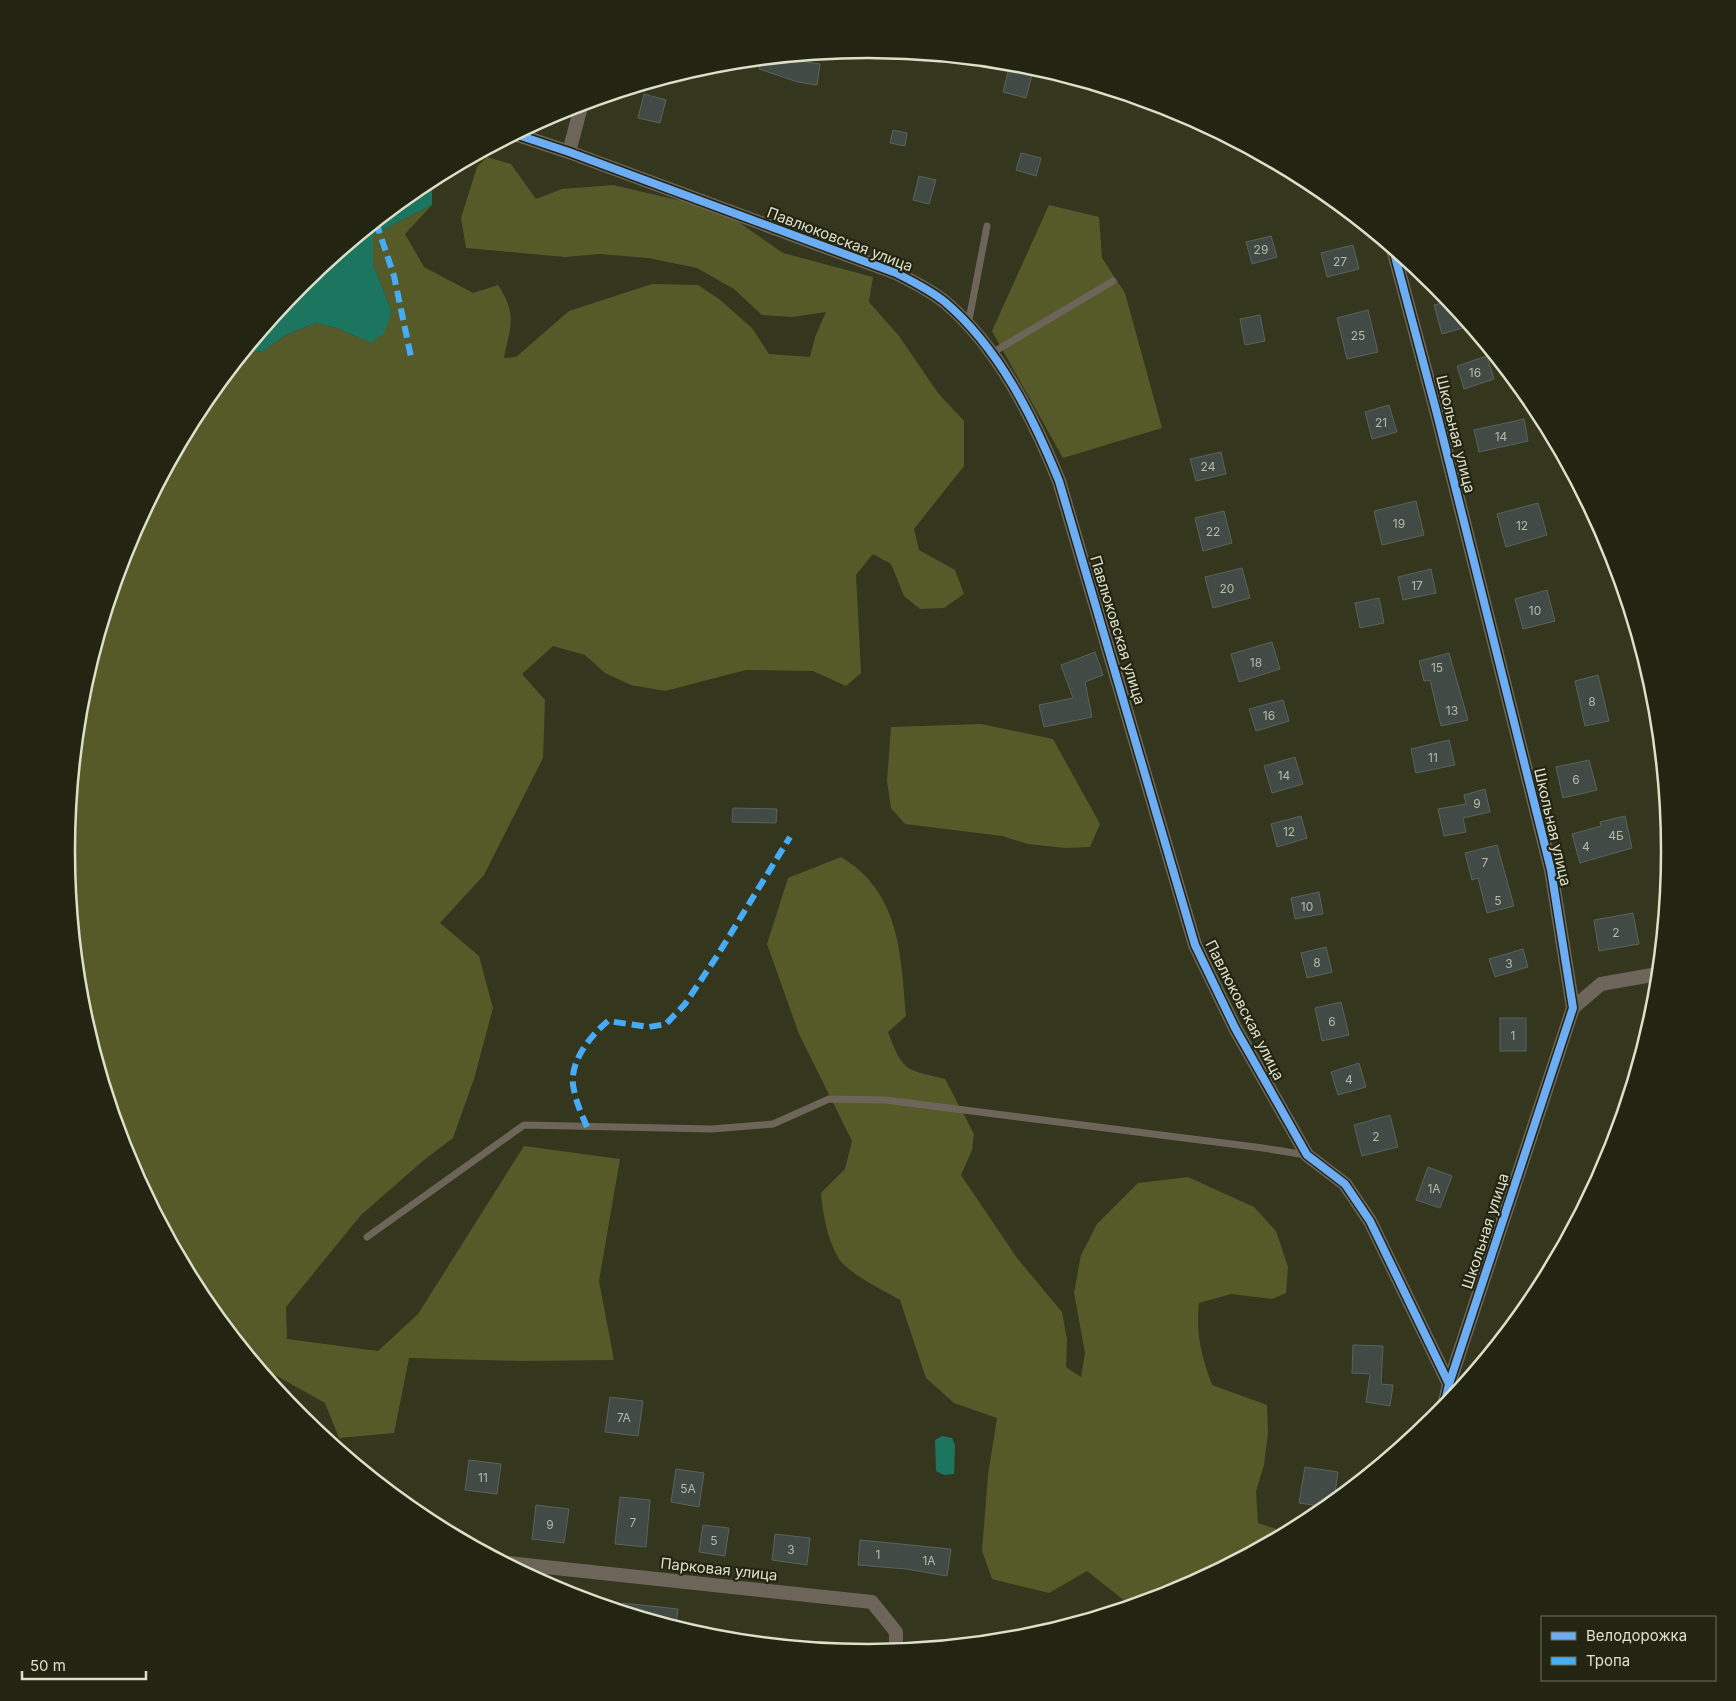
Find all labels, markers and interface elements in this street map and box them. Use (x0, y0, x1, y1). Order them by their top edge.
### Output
street label: Павлюковская улица (764, 202, 916, 276)
house number: 29 (1254, 242, 1268, 257)
house number: 27 (1333, 254, 1347, 269)
house number: 25 (1351, 328, 1365, 343)
house number: 16 (1469, 365, 1481, 380)
street label: Школьная улица (1432, 373, 1480, 495)
house number: 21 (1375, 415, 1387, 430)
house number: 14 (1495, 429, 1508, 444)
house number: 24 (1201, 459, 1216, 474)
house number: 19 (1393, 516, 1405, 531)
house number: 12 (1516, 518, 1528, 533)
house number: 22 (1206, 524, 1220, 539)
street label: Павлюковская улица (1086, 553, 1150, 707)
house number: 17 (1411, 578, 1423, 593)
house number: 20 (1220, 581, 1234, 596)
house number: 10 (1529, 603, 1541, 618)
house number: 18 (1250, 655, 1262, 670)
house number: 15 (1431, 660, 1443, 675)
house number: 8 (1588, 694, 1596, 709)
house number: 13 (1446, 703, 1458, 718)
house number: 16 (1263, 708, 1275, 723)
house number: 11 (1428, 750, 1438, 765)
street label: Школьная улица (1530, 766, 1576, 888)
house number: 14 (1278, 768, 1291, 783)
house number: 6 (1572, 772, 1580, 787)
house number: 9 (1473, 796, 1481, 811)
house number: 12 (1283, 824, 1295, 839)
house number: 4Б (1608, 828, 1624, 843)
house number: 4 (1582, 839, 1590, 854)
house number: 7 (1482, 855, 1489, 870)
house number: 5 (1494, 893, 1502, 908)
house number: 10 (1301, 899, 1313, 914)
house number: 2 (1612, 925, 1620, 940)
street label: Павлюковская улица (1201, 937, 1289, 1083)
house number: 8 (1313, 955, 1321, 970)
house number: 3 (1505, 956, 1513, 971)
house number: 6 (1328, 1014, 1336, 1029)
house number: 1 (1511, 1028, 1515, 1043)
house number: 4 (1345, 1072, 1353, 1087)
house number: 2 (1372, 1129, 1380, 1144)
street label: Школьная улица (1457, 1171, 1513, 1291)
house number: 1А (1427, 1181, 1441, 1196)
house number: 7А (617, 1410, 631, 1425)
house number: 11 (478, 1470, 488, 1485)
house number: 5А (680, 1481, 696, 1496)
house number: 7 (630, 1515, 637, 1530)
house number: 9 (546, 1517, 554, 1532)
house number: 5 (710, 1533, 718, 1548)
house number: 3 (787, 1542, 795, 1557)
house number: 1 (876, 1547, 880, 1562)
street label: Парковая улица (660, 1553, 778, 1585)
house number: 1А (922, 1553, 936, 1568)
legend (1541, 1616, 1716, 1681)
text: Велодорожка (1586, 1626, 1687, 1645)
scale bar (22, 1648, 146, 1680)
text: Тропа (1586, 1651, 1630, 1670)
text: 50 m (30, 1656, 66, 1675)

